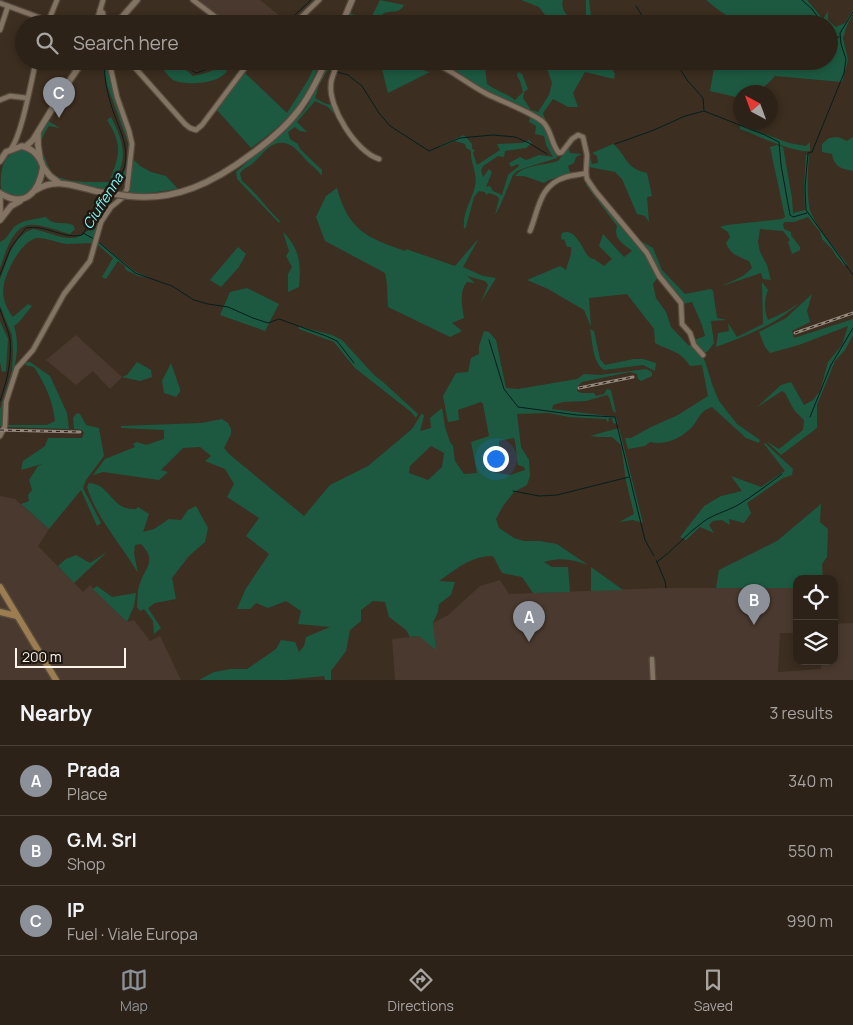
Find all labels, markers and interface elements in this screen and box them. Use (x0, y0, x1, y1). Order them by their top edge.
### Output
search box (15, 15, 838, 70)
icon: search (33, 29, 61, 57)
text: Search here (73, 30, 179, 56)
pin: C (43, 77, 75, 118)
north arrow (733, 85, 778, 130)
water label: Ciuffenna (78, 168, 128, 232)
your location (483, 446, 509, 472)
map controls (793, 575, 838, 665)
button: locate (793, 575, 838, 620)
pin: B (738, 584, 770, 625)
pin: A (513, 601, 545, 642)
button: layers (793, 620, 838, 665)
scale bar (15, 645, 126, 668)
text: 200 m (22, 647, 62, 666)
text: Nearby (20, 699, 92, 727)
text: 3 results (770, 702, 833, 724)
text: Prada (67, 757, 120, 783)
text: A (31, 770, 41, 792)
text: 340 m (788, 770, 833, 792)
text: Place (67, 783, 107, 805)
text: G.M. Srl (67, 827, 137, 853)
text: B (31, 840, 41, 862)
text: 550 m (788, 840, 833, 862)
text: Shop (67, 853, 105, 875)
text: IP (67, 897, 84, 923)
text: C (30, 910, 42, 932)
text: 990 m (787, 910, 833, 932)
text: Fuel · Viale Europa (67, 923, 198, 945)
tab: Map (120, 966, 148, 1015)
tab: Directions (388, 966, 454, 1015)
tab: Saved (694, 966, 733, 1015)

